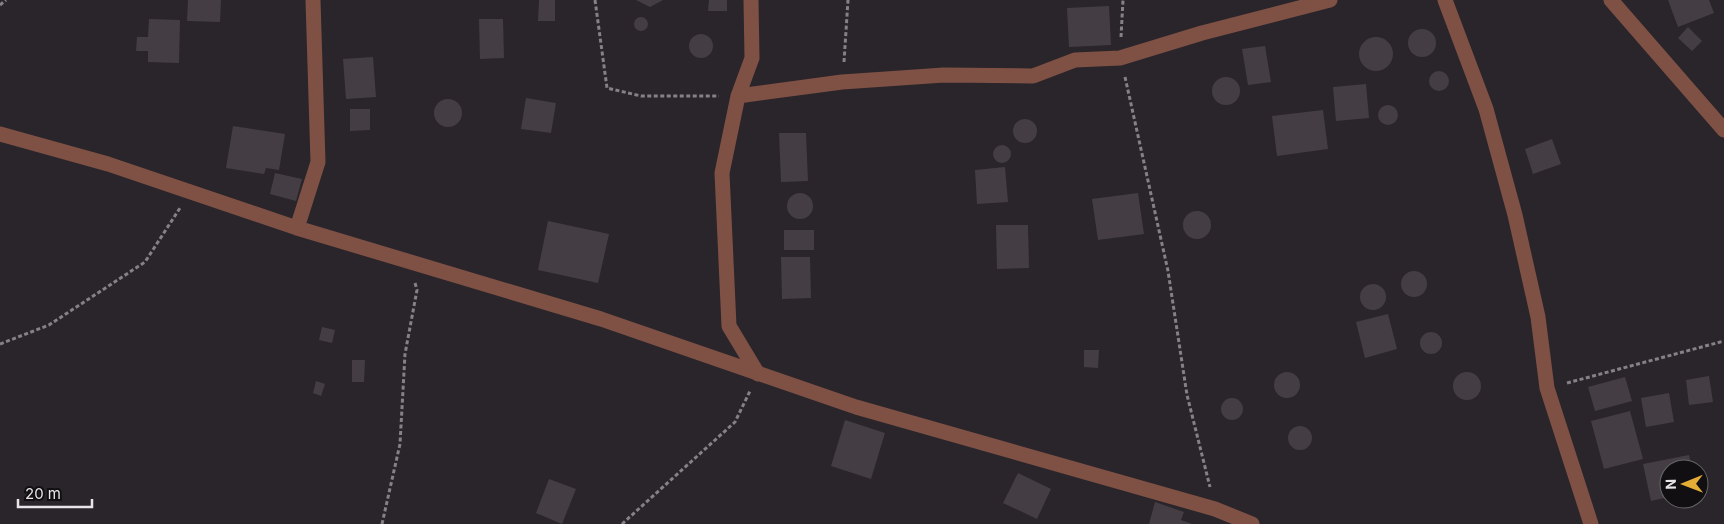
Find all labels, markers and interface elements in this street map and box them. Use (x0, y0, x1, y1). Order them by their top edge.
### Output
north arrow (1659, 459, 1709, 509)
scale bar (18, 476, 91, 508)
text: N (1662, 479, 1679, 490)
text: 20 m (25, 484, 61, 503)

